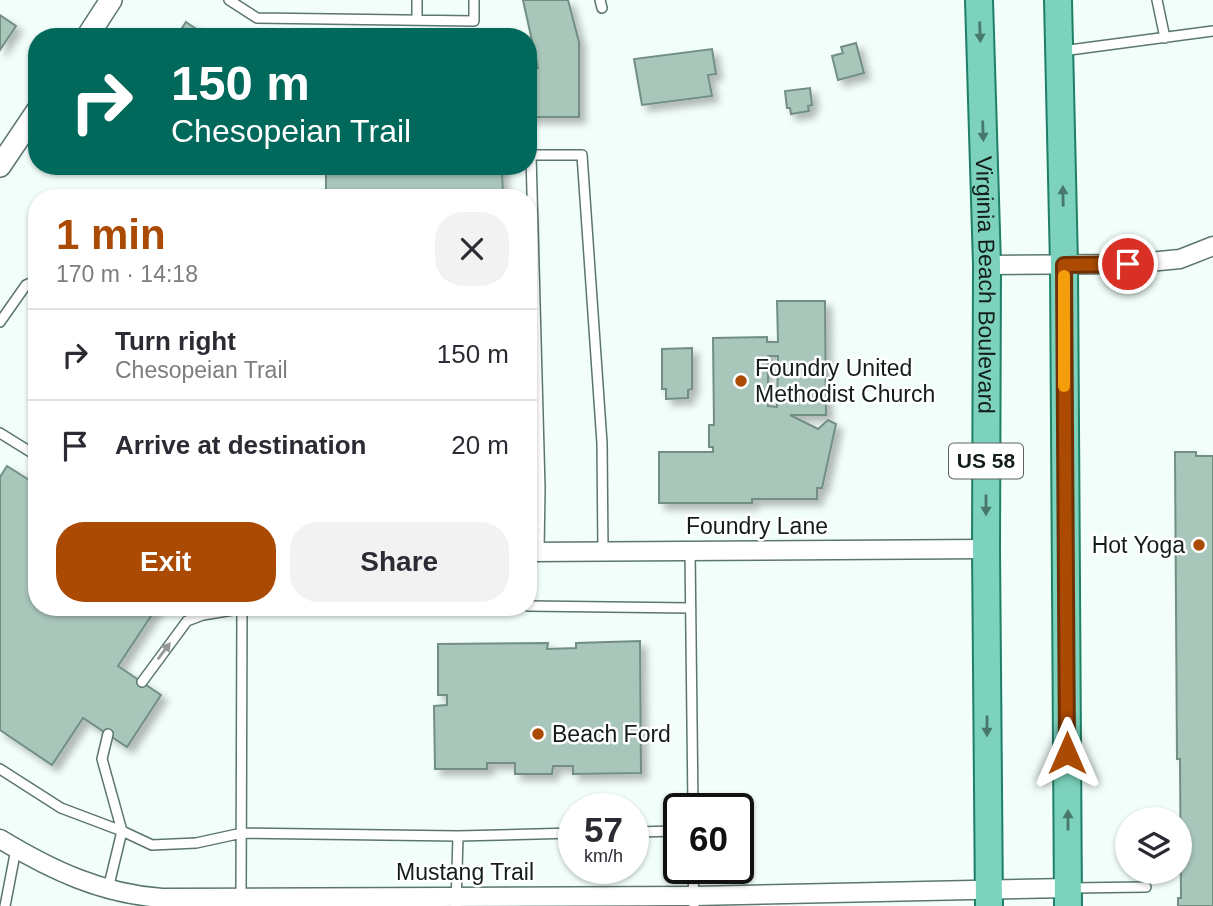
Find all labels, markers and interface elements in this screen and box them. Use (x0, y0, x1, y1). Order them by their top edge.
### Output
one-way arrow (975, 21, 986, 43)
icon: right (56, 56, 147, 147)
text: 150 m (171, 56, 310, 110)
text: Chesopeian Trail (171, 113, 411, 149)
one-way arrow (978, 120, 989, 142)
street label: Virginia Beach Boulevard (971, 156, 1000, 414)
one-way arrow (1057, 185, 1068, 207)
text: 1 min (56, 211, 166, 258)
button: close (435, 212, 509, 286)
pin (1098, 234, 1158, 294)
icon: arrive (1109, 245, 1147, 283)
text: 170 m · 14:18 (56, 261, 198, 287)
text: Turn right (115, 326, 236, 356)
icon: right (56, 336, 94, 374)
text: 150 m (437, 339, 509, 369)
place label: Foundry United Methodist Church (755, 355, 935, 407)
text: Chesopeian Trail (115, 357, 288, 383)
marker: Foundry United Methodist Church (733, 373, 749, 389)
icon: arrive (56, 427, 94, 465)
text: Arrive at destination (115, 430, 366, 460)
text: 20 m (451, 430, 509, 460)
road number: US 58 (949, 444, 1023, 478)
one-way arrow (980, 494, 992, 516)
street label: Foundry Lane (686, 513, 828, 539)
button: Exit (56, 522, 276, 602)
button: Share (290, 522, 509, 602)
place label: Hot Yoga (1092, 532, 1185, 558)
marker: Hot Yoga (1191, 537, 1207, 553)
one-way arrow (157, 643, 172, 661)
one-way arrow (981, 715, 993, 737)
position arrow (1030, 716, 1104, 790)
place label: Beach Ford (552, 721, 671, 747)
marker: Beach Ford (530, 726, 546, 742)
speed limit sign: 60 (663, 793, 754, 884)
map controls (1115, 807, 1192, 884)
button: layers (1115, 807, 1192, 884)
one-way arrow (1062, 808, 1074, 830)
text: 57 (584, 810, 623, 849)
text: km/h (584, 846, 623, 866)
street label: Mustang Trail (396, 859, 534, 885)

